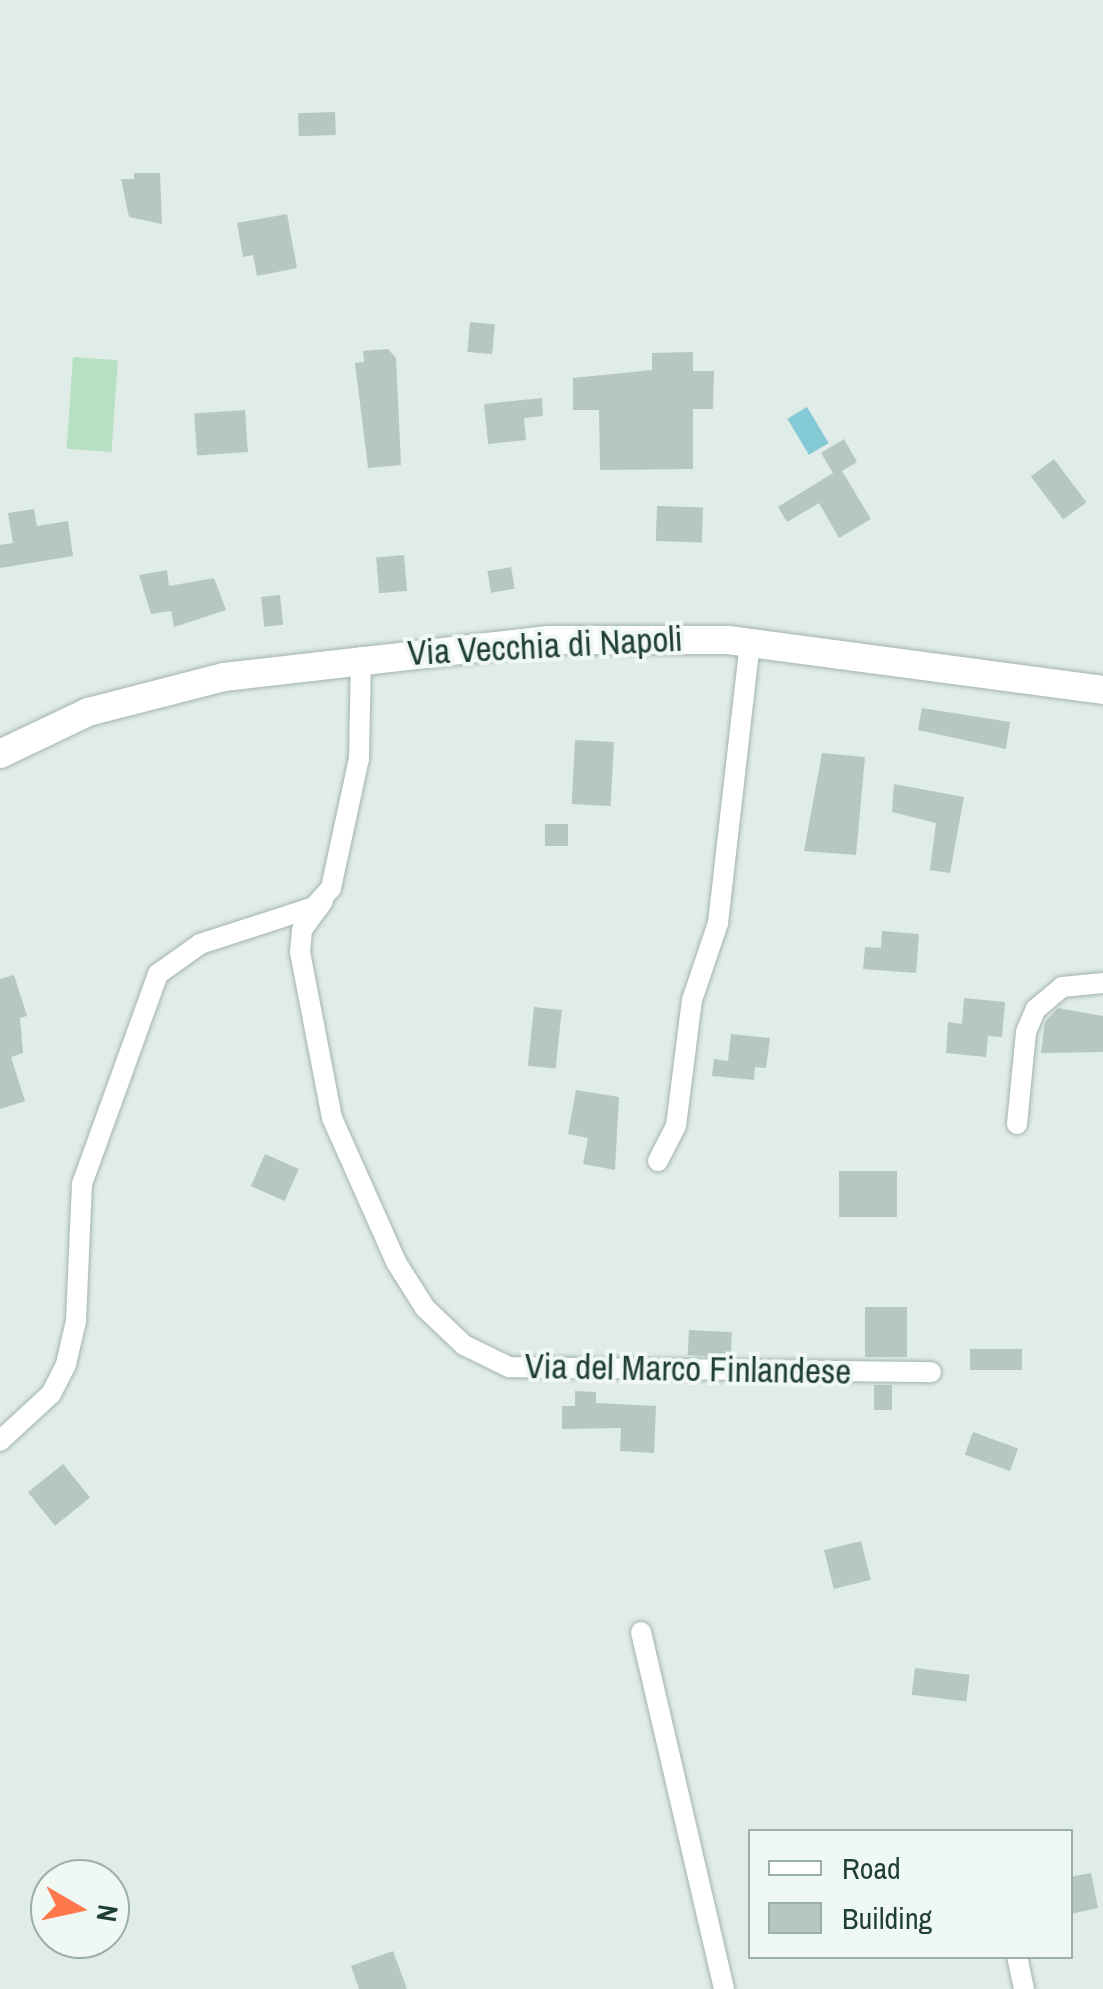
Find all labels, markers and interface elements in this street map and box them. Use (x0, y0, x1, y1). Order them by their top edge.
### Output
street label: Via Vecchia di Napoli (406, 618, 684, 674)
street label: Via del Marco Finlandese (524, 1345, 852, 1393)
legend (748, 1829, 1073, 1959)
text: Road (842, 1848, 901, 1888)
north arrow (30, 1859, 130, 1959)
text: Building (842, 1898, 932, 1938)
text: N (88, 1902, 128, 1925)

